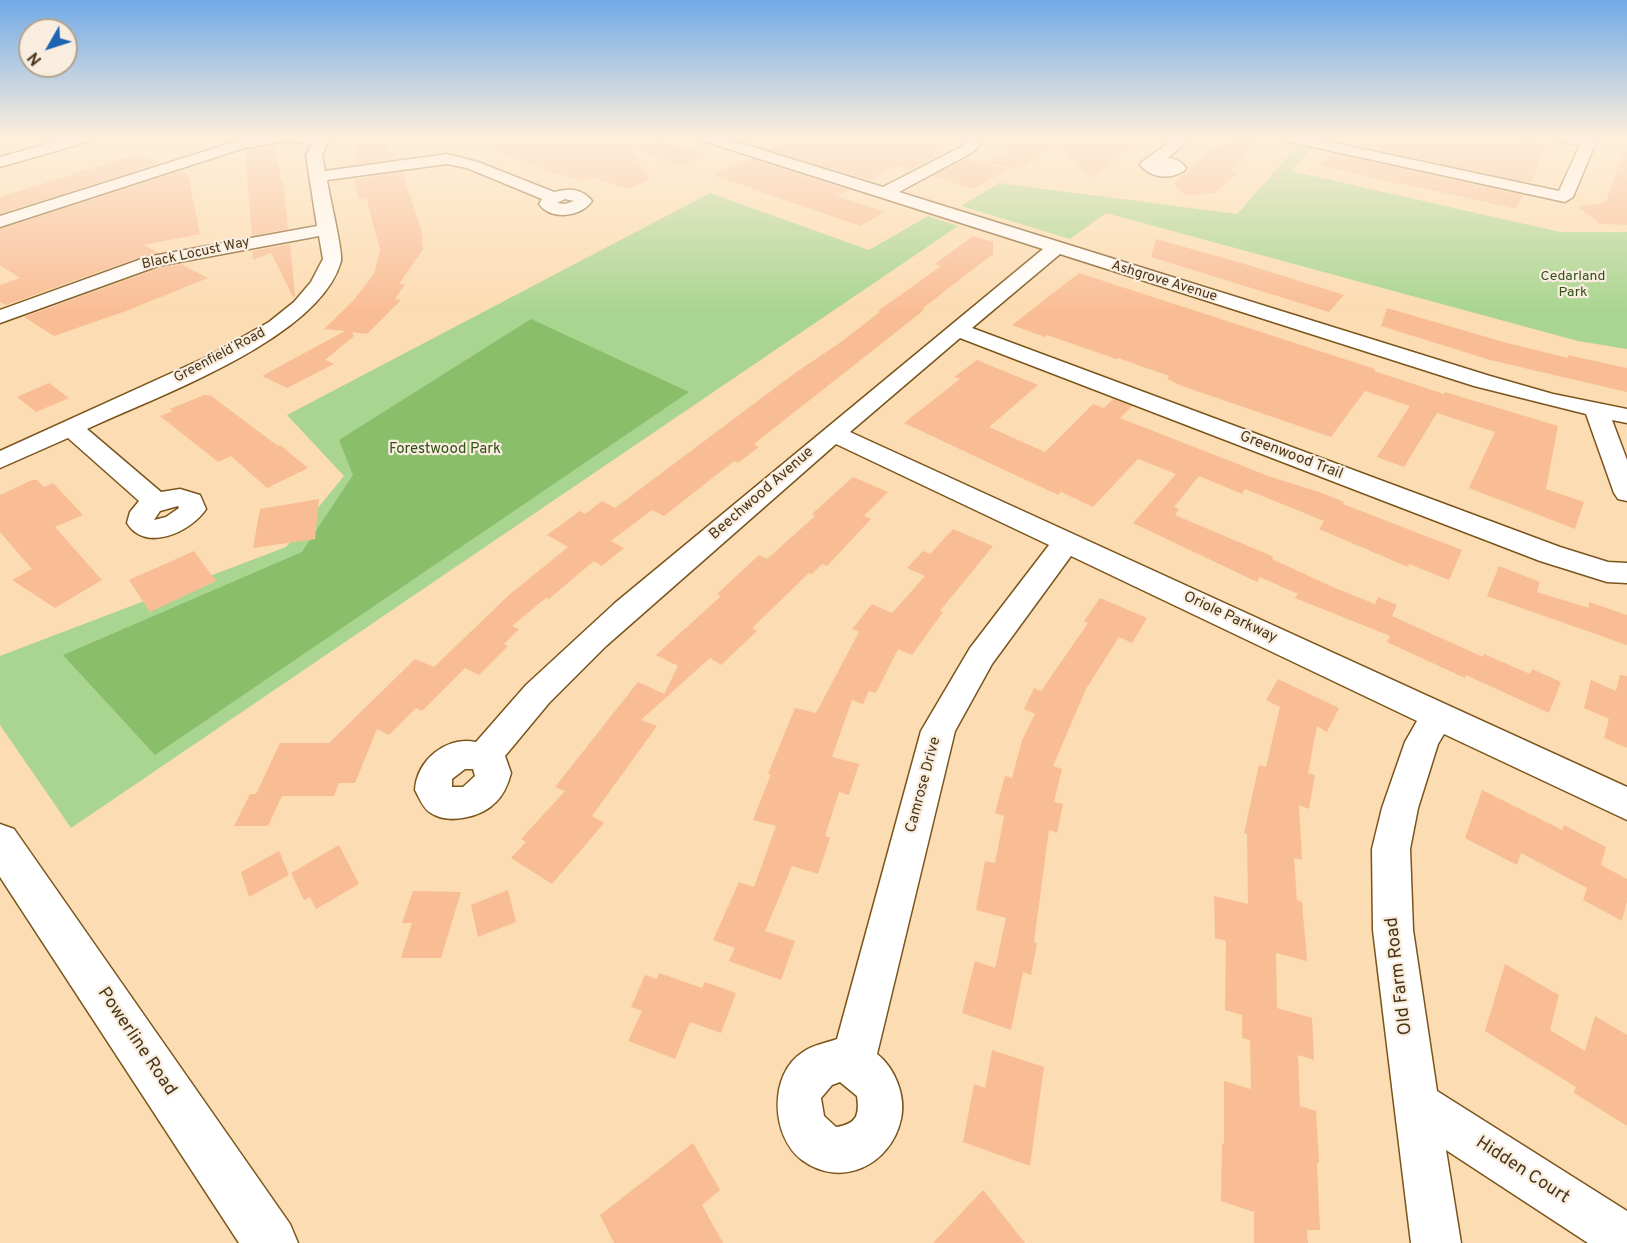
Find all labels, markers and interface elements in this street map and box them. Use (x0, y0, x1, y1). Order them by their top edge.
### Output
north arrow (18, 18, 78, 78)
text: N (24, 47, 47, 69)
street label: Black Locust Way (140, 234, 252, 274)
street label: Ashgrove Avenue (1109, 258, 1219, 306)
park label: Cedarland Park (1541, 269, 1605, 302)
street label: Greenfield Road (171, 325, 269, 387)
street label: Greenwood Trail (1237, 428, 1345, 484)
park label: Forestwood Park (389, 441, 501, 459)
street label: Beechwood Avenue (706, 444, 818, 544)
street label: Oriole Parkway (1180, 588, 1280, 648)
street label: Camrose Drive (903, 735, 945, 835)
street label: Old Farm Road (1382, 916, 1418, 1036)
street label: Powerline Road (92, 984, 180, 1100)
street label: Hidden Court (1471, 1133, 1573, 1209)

